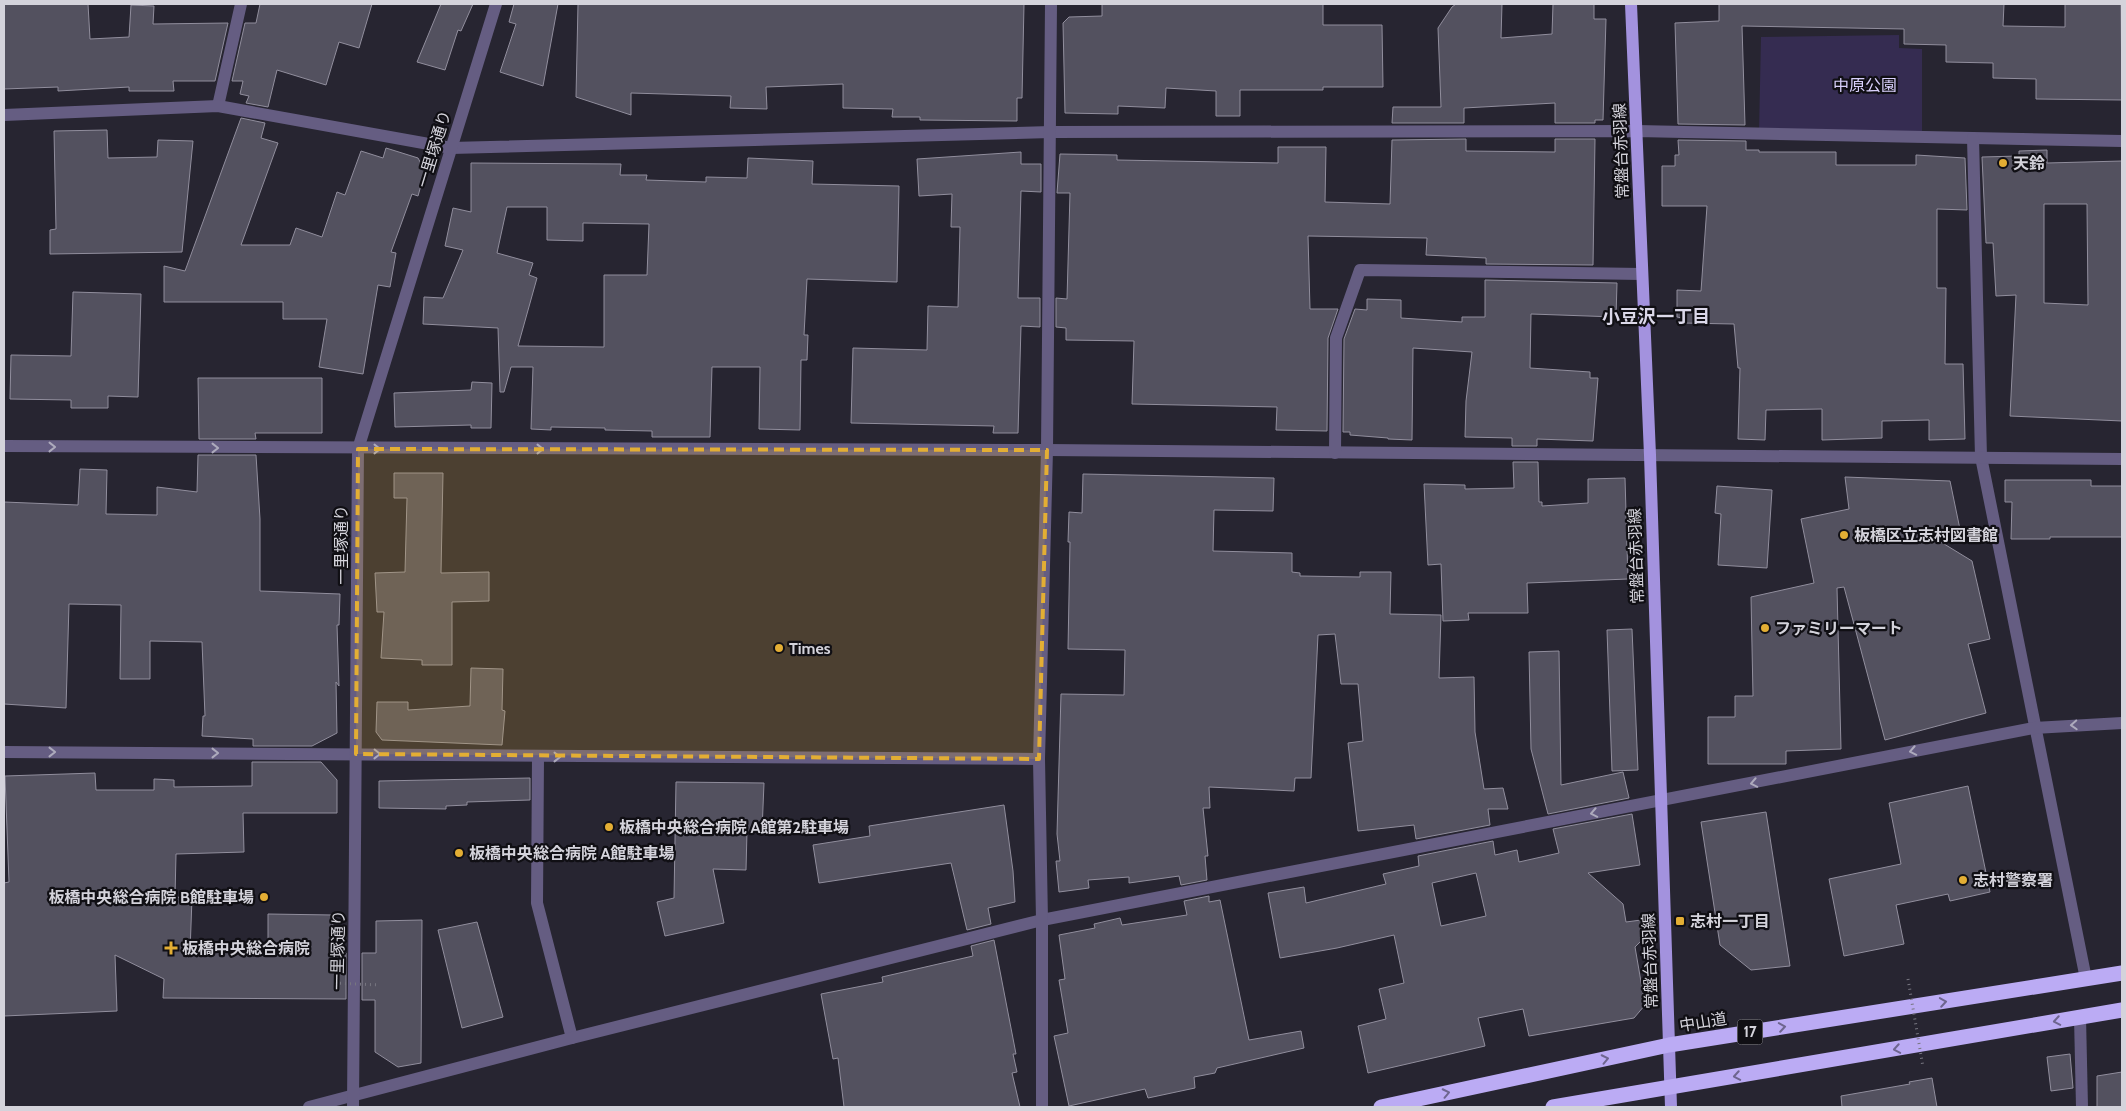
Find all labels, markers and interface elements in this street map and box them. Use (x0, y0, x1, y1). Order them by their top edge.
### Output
park label: 中原公園 (1833, 76, 1897, 95)
street label: 常盤台赤羽線 (1610, 103, 1632, 199)
street label: 一里塚通り (413, 108, 455, 190)
place label: 天鈴 (2013, 154, 2045, 173)
marker: 天鈴 (1997, 157, 2009, 169)
district label: 小豆沢一丁目 (1602, 306, 1710, 328)
one-way arrow (49, 441, 57, 452)
one-way arrow (212, 443, 219, 453)
one-way arrow (374, 444, 382, 454)
one-way arrow (536, 444, 544, 454)
street label: 一里塚通り (332, 505, 351, 585)
street label: 常盤台赤羽線 (1625, 508, 1647, 604)
place label: 板橋区立志村図書館 (1854, 526, 1998, 545)
marker: 板橋区立志村図書館 (1838, 529, 1850, 541)
place label: ファミリーマート (1775, 619, 1903, 638)
marker: ファミリーマート (1759, 622, 1771, 634)
place label: Times (789, 639, 831, 658)
marker: Times (773, 642, 785, 654)
one-way arrow (2069, 720, 2077, 731)
one-way arrow (1909, 746, 1918, 756)
one-way arrow (49, 747, 57, 757)
one-way arrow (212, 748, 219, 758)
one-way arrow (374, 749, 382, 759)
one-way arrow (554, 752, 562, 762)
one-way arrow (1750, 777, 1758, 787)
one-way arrow (1590, 808, 1599, 818)
place label: 板橋中央総合病院 A館第2駐車場 (619, 818, 849, 837)
marker: 板橋中央総合病院 A館第2駐車場 (603, 821, 615, 833)
place label: 板橋中央総合病院 A館駐車場 (469, 844, 675, 863)
marker: 板橋中央総合病院 A館駐車場 (453, 847, 465, 859)
place label: 志村警察署 (1973, 871, 2053, 890)
marker: 志村警察署 (1957, 874, 1969, 886)
place label: 板橋中央総合病院 B館駐車場 (48, 888, 254, 907)
marker: 板橋中央総合病院 B館駐車場 (258, 891, 270, 903)
street label: 一里塚通り (328, 910, 348, 990)
place label: 志村一丁目 (1690, 912, 1770, 931)
street label: 常盤台赤羽線 (1639, 913, 1661, 1009)
marker: 志村一丁目 (1674, 915, 1686, 927)
place label: 板橋中央総合病院 (182, 939, 310, 958)
marker: 板橋中央総合病院 (164, 941, 178, 955)
one-way arrow (1938, 997, 1947, 1007)
street label: 中山道 (1678, 1009, 1728, 1035)
one-way arrow (2052, 1015, 2061, 1025)
road number: 17 (1738, 1020, 1762, 1044)
one-way arrow (1778, 1023, 1786, 1033)
one-way arrow (1892, 1043, 1901, 1053)
one-way arrow (1601, 1054, 1609, 1065)
one-way arrow (1732, 1071, 1741, 1081)
one-way arrow (1442, 1088, 1451, 1099)

